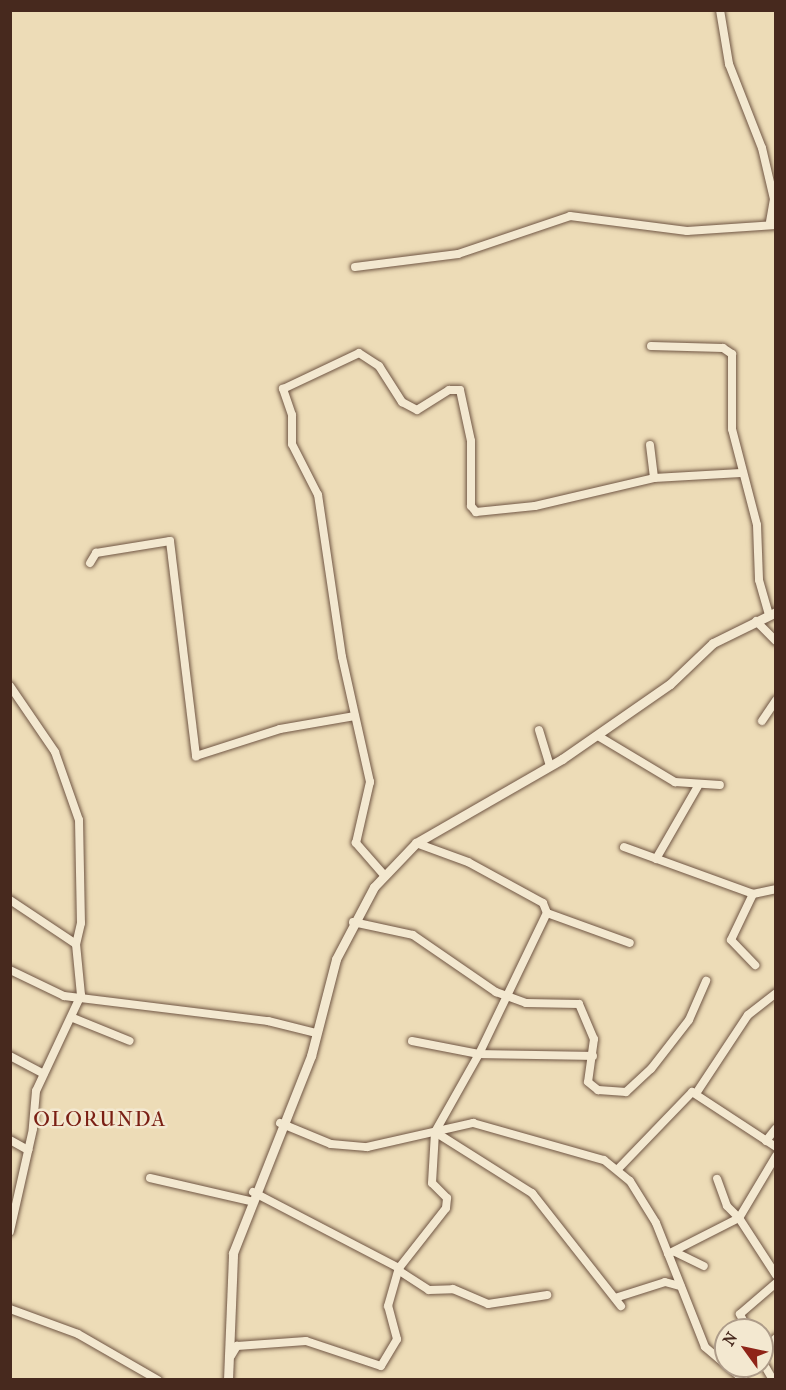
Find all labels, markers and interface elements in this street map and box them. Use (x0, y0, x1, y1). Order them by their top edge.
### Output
district label: OLORUNDA (33, 1106, 167, 1132)
north arrow (714, 1318, 774, 1378)
text: N (719, 1329, 741, 1349)

